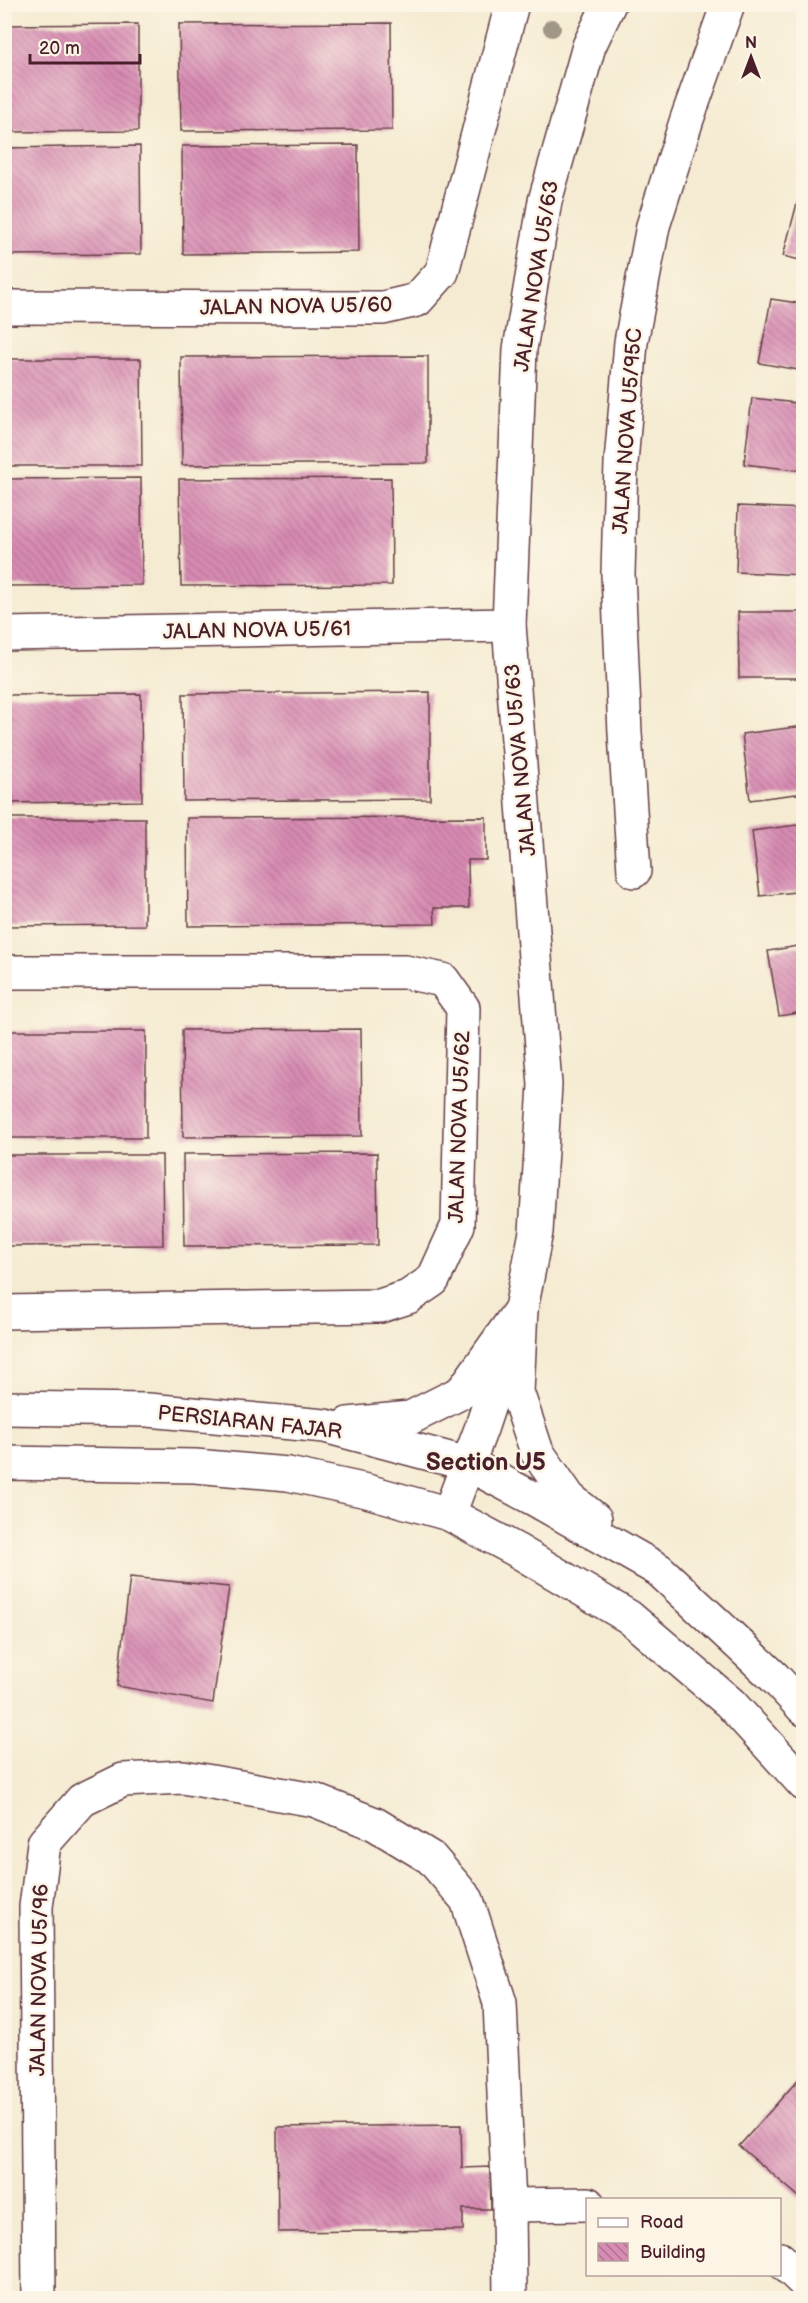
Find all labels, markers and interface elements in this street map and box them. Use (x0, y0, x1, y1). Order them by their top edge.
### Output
scale bar (30, 27, 140, 65)
north arrow (721, 27, 781, 87)
text: N (745, 34, 757, 53)
text: 20 m (39, 38, 80, 59)
street label: JALAN NOVA U5/63 (509, 179, 564, 373)
street label: JALAN NOVA U5/60 (200, 292, 392, 321)
street label: JALAN NOVA U5/95C (608, 327, 647, 535)
street label: JALAN NOVA U5/61 (163, 616, 351, 645)
street label: JALAN NOVA U5/63 (500, 663, 541, 857)
street label: JALAN NOVA U5/62 (444, 1030, 475, 1224)
street label: PERSIARAN FAJAR (156, 1400, 344, 1445)
district label: Section U5 (426, 1448, 546, 1477)
street label: JALAN NOVA U5/96 (25, 1884, 54, 2076)
legend (586, 2198, 781, 2276)
text: Road (640, 2212, 684, 2233)
text: Building (640, 2242, 706, 2263)

